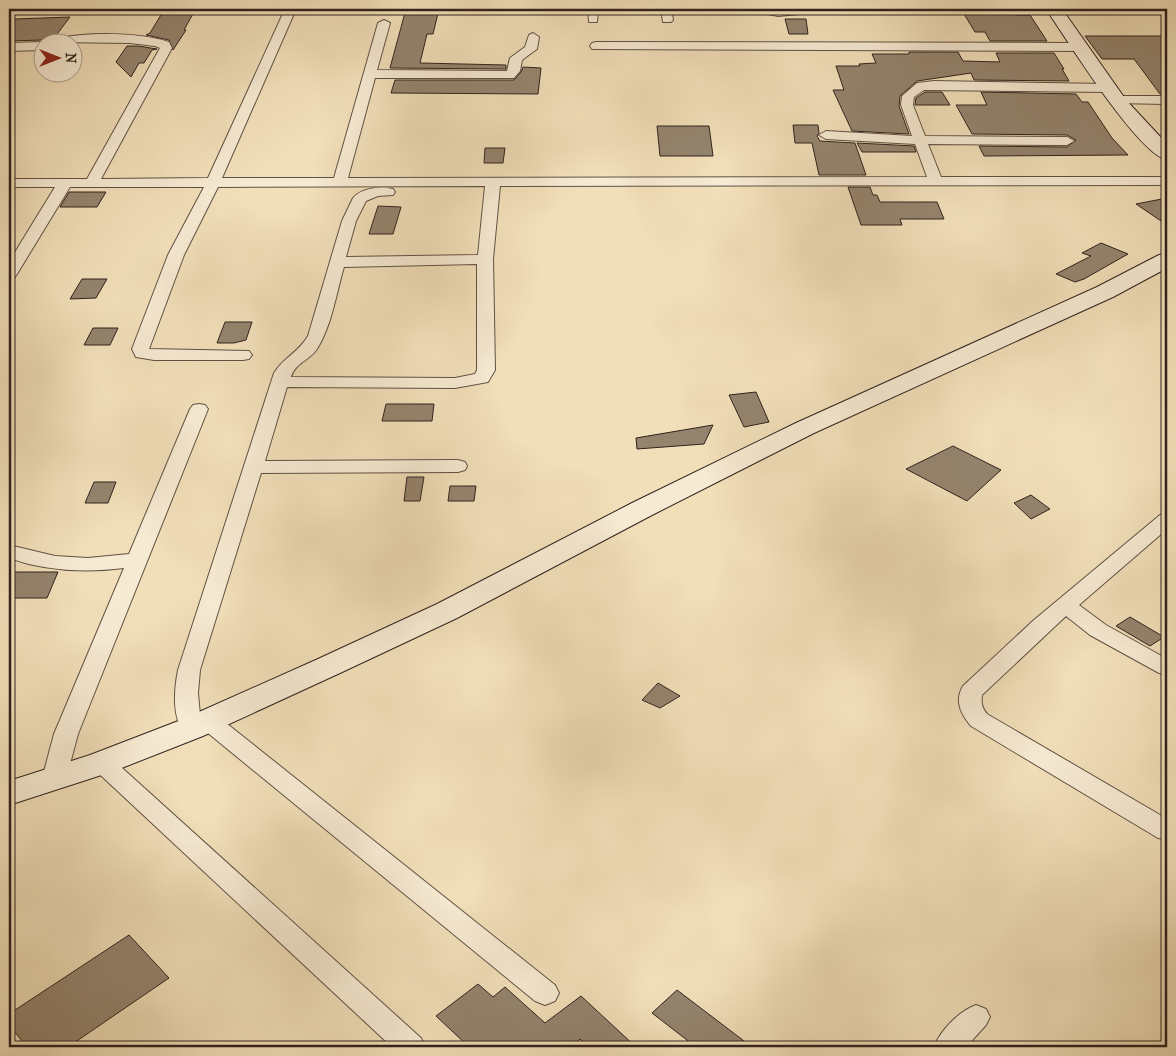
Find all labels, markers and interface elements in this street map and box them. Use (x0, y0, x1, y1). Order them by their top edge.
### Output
north arrow (32, 32, 82, 82)
text: N (62, 53, 79, 64)

